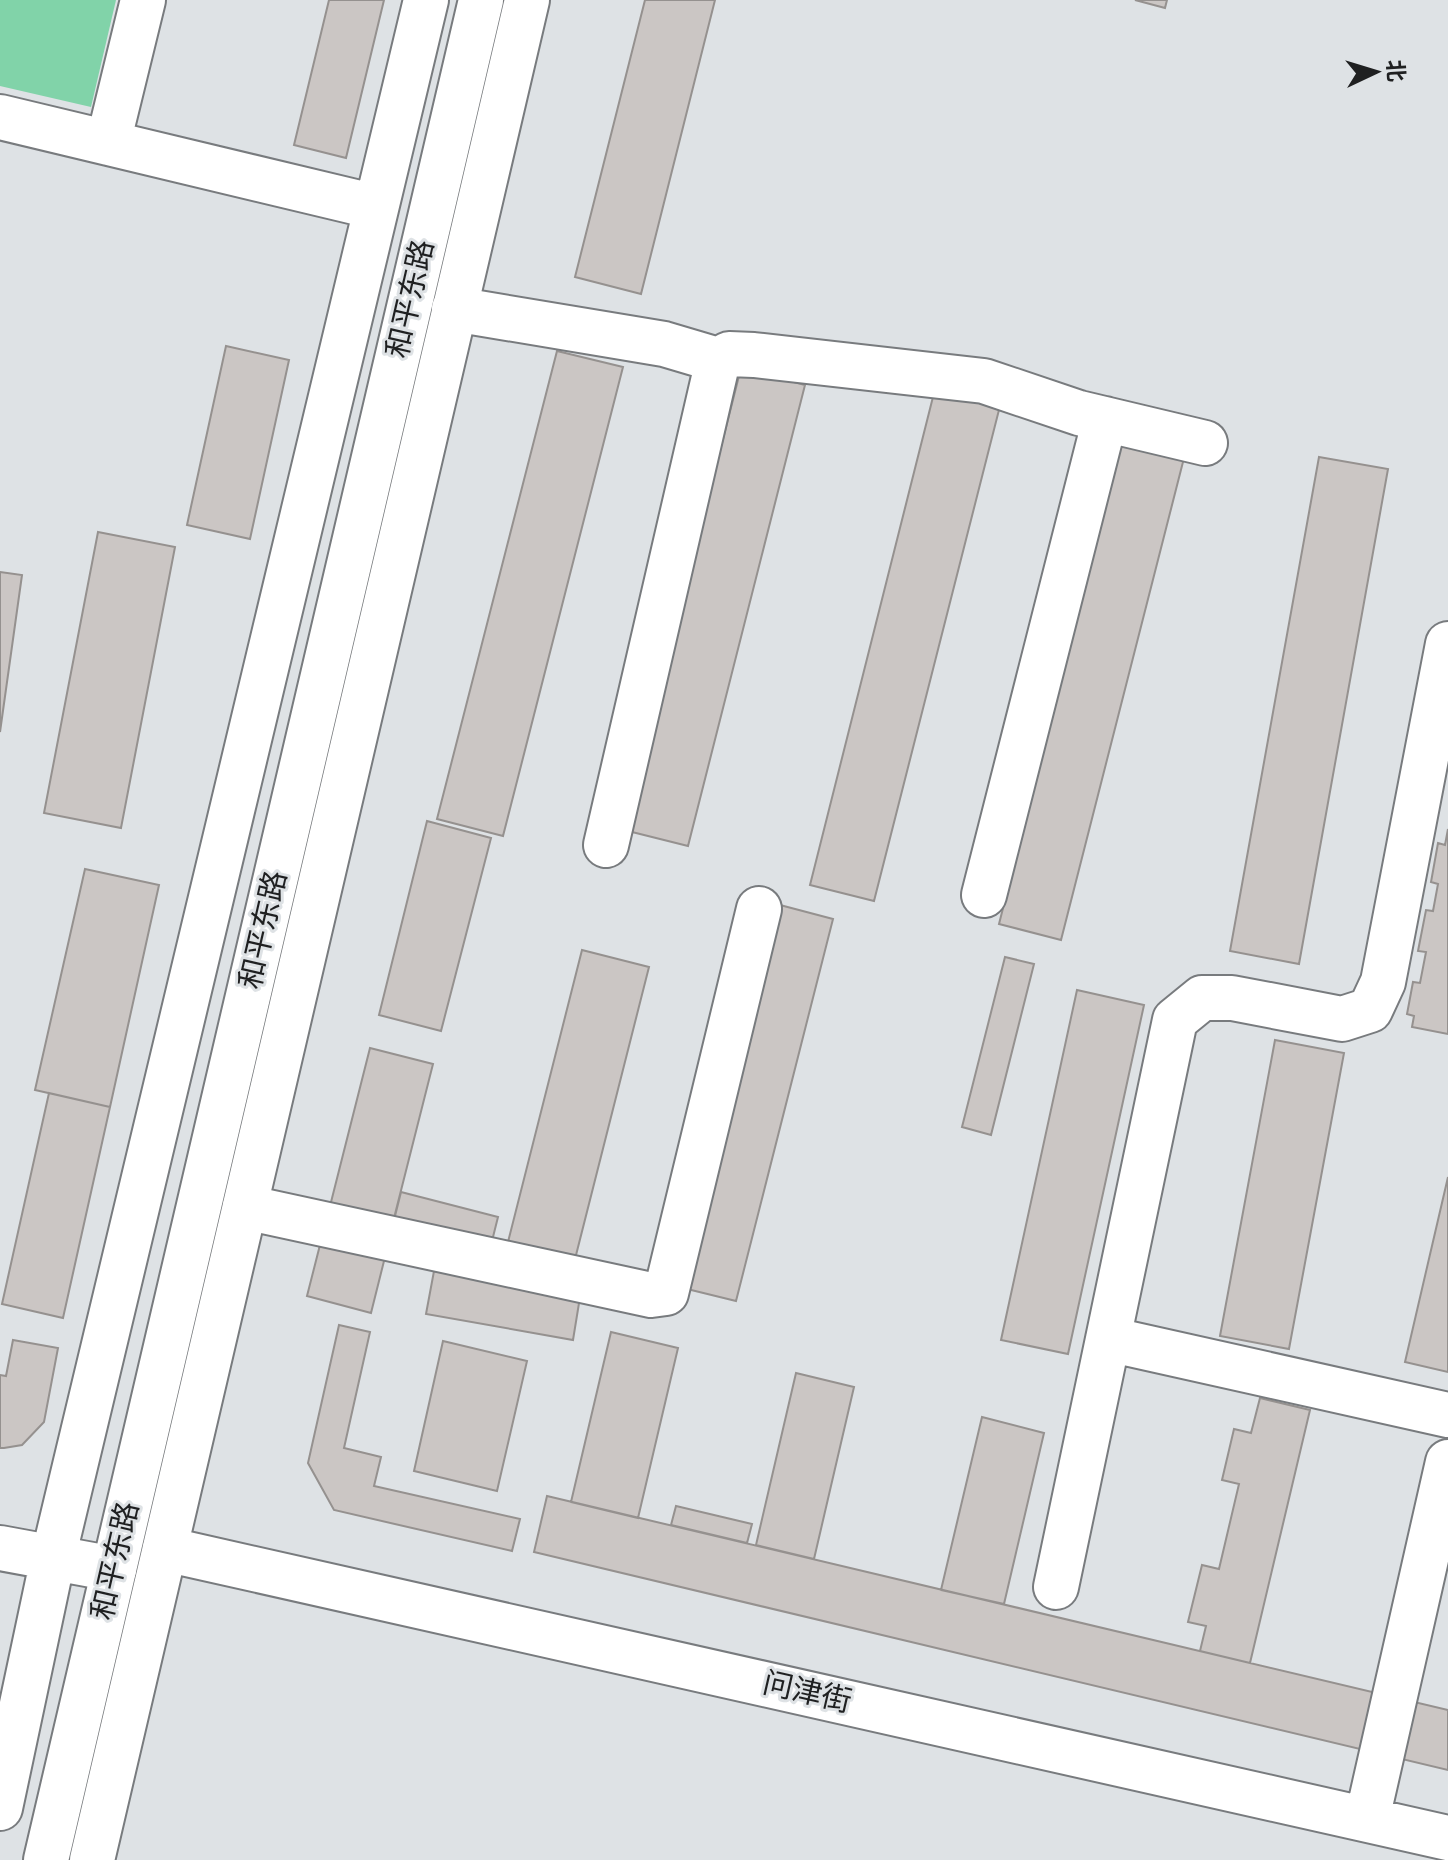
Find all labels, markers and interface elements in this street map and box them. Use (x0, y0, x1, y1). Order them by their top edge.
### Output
north arrow (1336, 32, 1416, 112)
text: 北 (1377, 59, 1412, 83)
street label: 和平东路 (375, 235, 447, 363)
street label: 和平东路 (228, 866, 300, 994)
street label: 和平东路 (80, 1497, 152, 1625)
street label: 问津街 (758, 1660, 856, 1726)

